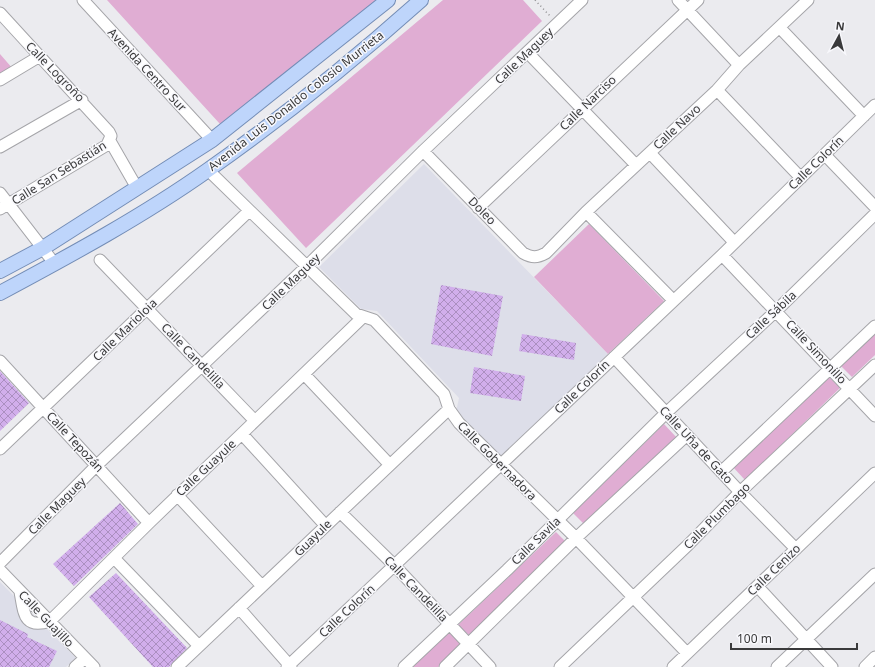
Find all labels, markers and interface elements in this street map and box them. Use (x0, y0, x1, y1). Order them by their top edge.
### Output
north arrow (819, 16, 859, 56)
text: N (835, 18, 846, 34)
street label: Calle Maguey (491, 23, 557, 88)
street label: Avenida Centro Sur (104, 24, 191, 115)
street label: Avenida Luis Donaldo Colosio Murrieta (204, 27, 387, 175)
street label: Calle Logroño (22, 38, 89, 106)
street label: Calle Narciso (556, 71, 620, 134)
street label: Calle Navo (649, 100, 704, 153)
street label: Calle Colorín (784, 132, 847, 193)
street label: Calle San Sebastián (8, 136, 109, 209)
street label: Doleo (465, 193, 500, 228)
street label: Calle Maguey (258, 249, 324, 314)
street label: Calle Sábila (741, 287, 800, 343)
street label: Calle Marioloia (89, 295, 161, 365)
street label: Calle Simonillo (782, 316, 851, 388)
street label: Calle Candelilla (158, 319, 229, 392)
street label: Calle Colorín (550, 356, 613, 417)
street label: Calle Uña de Gato (656, 402, 737, 487)
street label: Calle Tepozán (43, 408, 108, 476)
street label: Calle Gobernadora (454, 417, 541, 504)
street label: Calle Guayule (172, 435, 240, 500)
street label: Calle Maguey (24, 472, 90, 538)
street label: Calle Plumbago (679, 478, 754, 553)
street label: Calle Savila (507, 513, 564, 569)
street label: Guayule (290, 515, 335, 560)
street label: Calle Cenizo (743, 540, 804, 599)
street label: Calle Candelilla (381, 552, 452, 625)
street label: Calle Colorín (315, 580, 378, 641)
street label: Calle Guajillo (15, 587, 78, 651)
scale bar (731, 625, 857, 651)
text: 100 m (737, 630, 772, 647)

